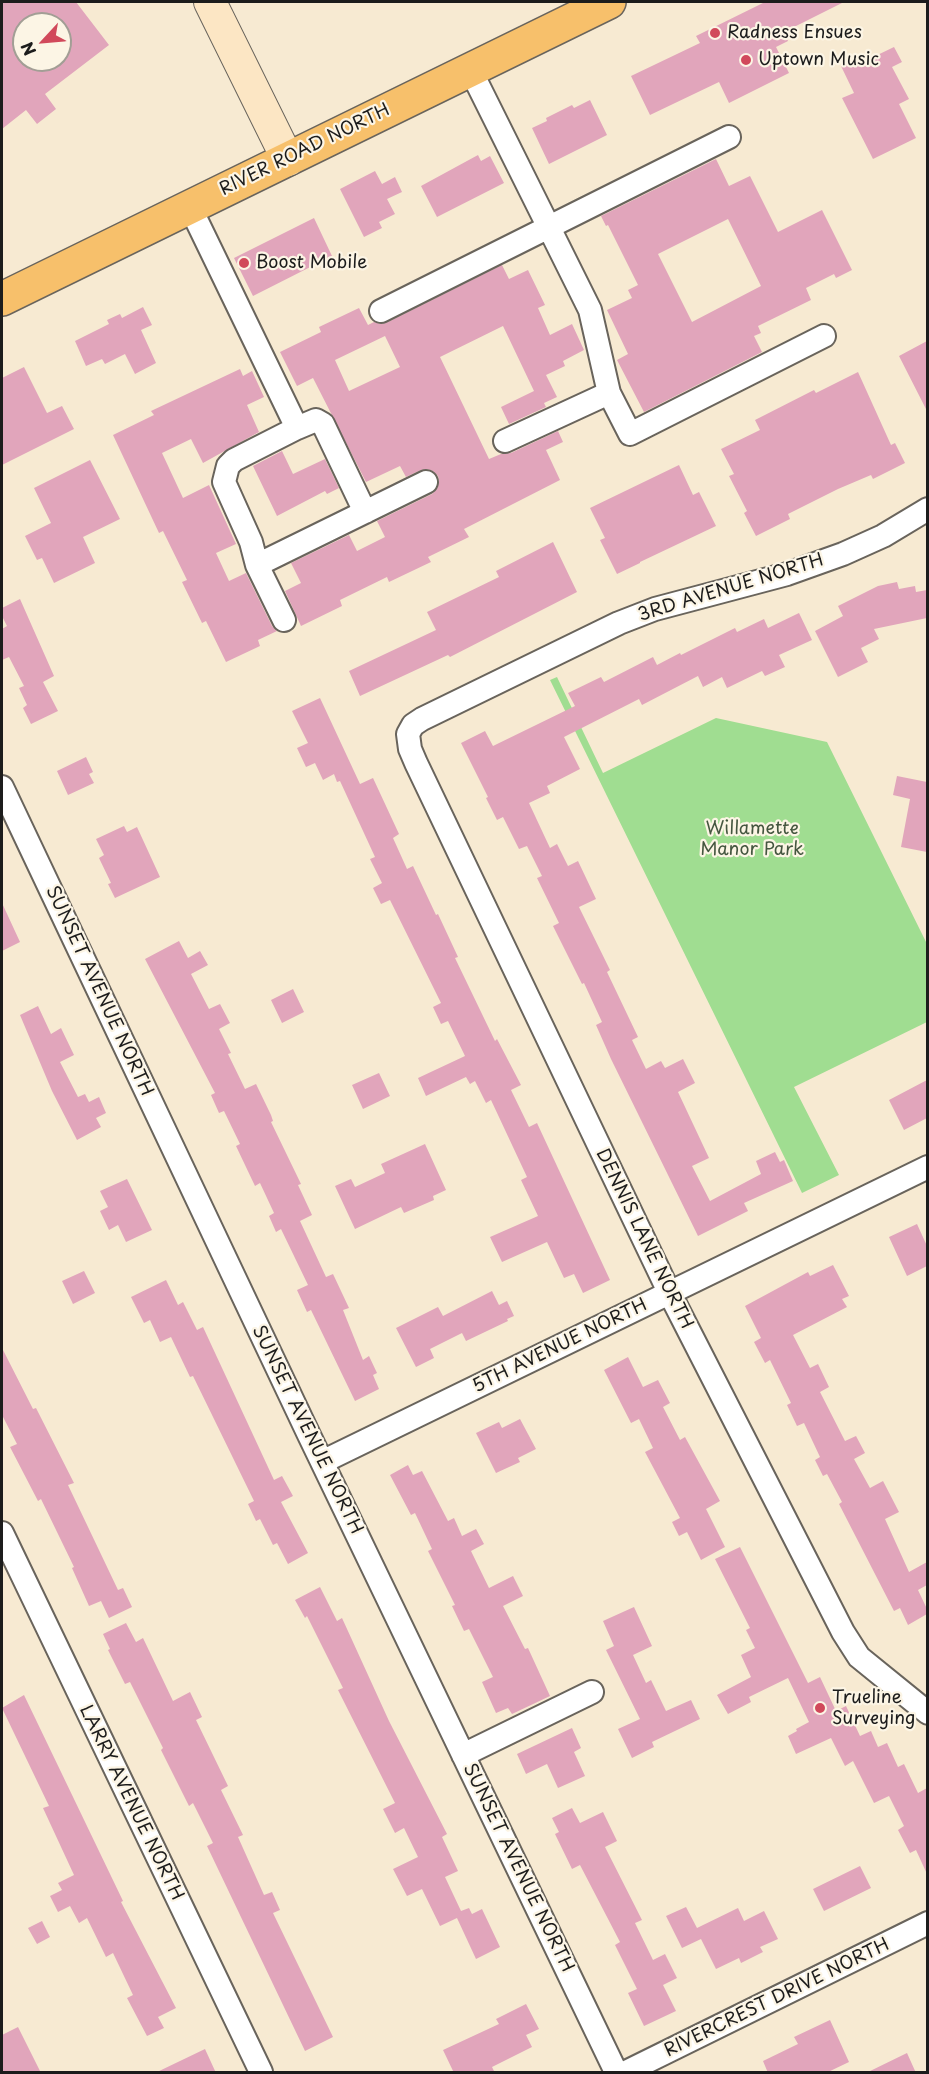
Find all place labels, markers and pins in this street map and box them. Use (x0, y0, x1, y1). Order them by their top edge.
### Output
place label: Radness Ensues (727, 22, 862, 44)
marker: Radness Ensues (708, 26, 722, 40)
place label: Uptown Music (758, 49, 879, 71)
marker: Uptown Music (739, 53, 753, 67)
place label: Boost Mobile (256, 252, 367, 274)
marker: Boost Mobile (237, 256, 251, 270)
place label: Trueline Surveying (832, 1687, 915, 1730)
marker: Trueline Surveying (813, 1701, 827, 1715)

